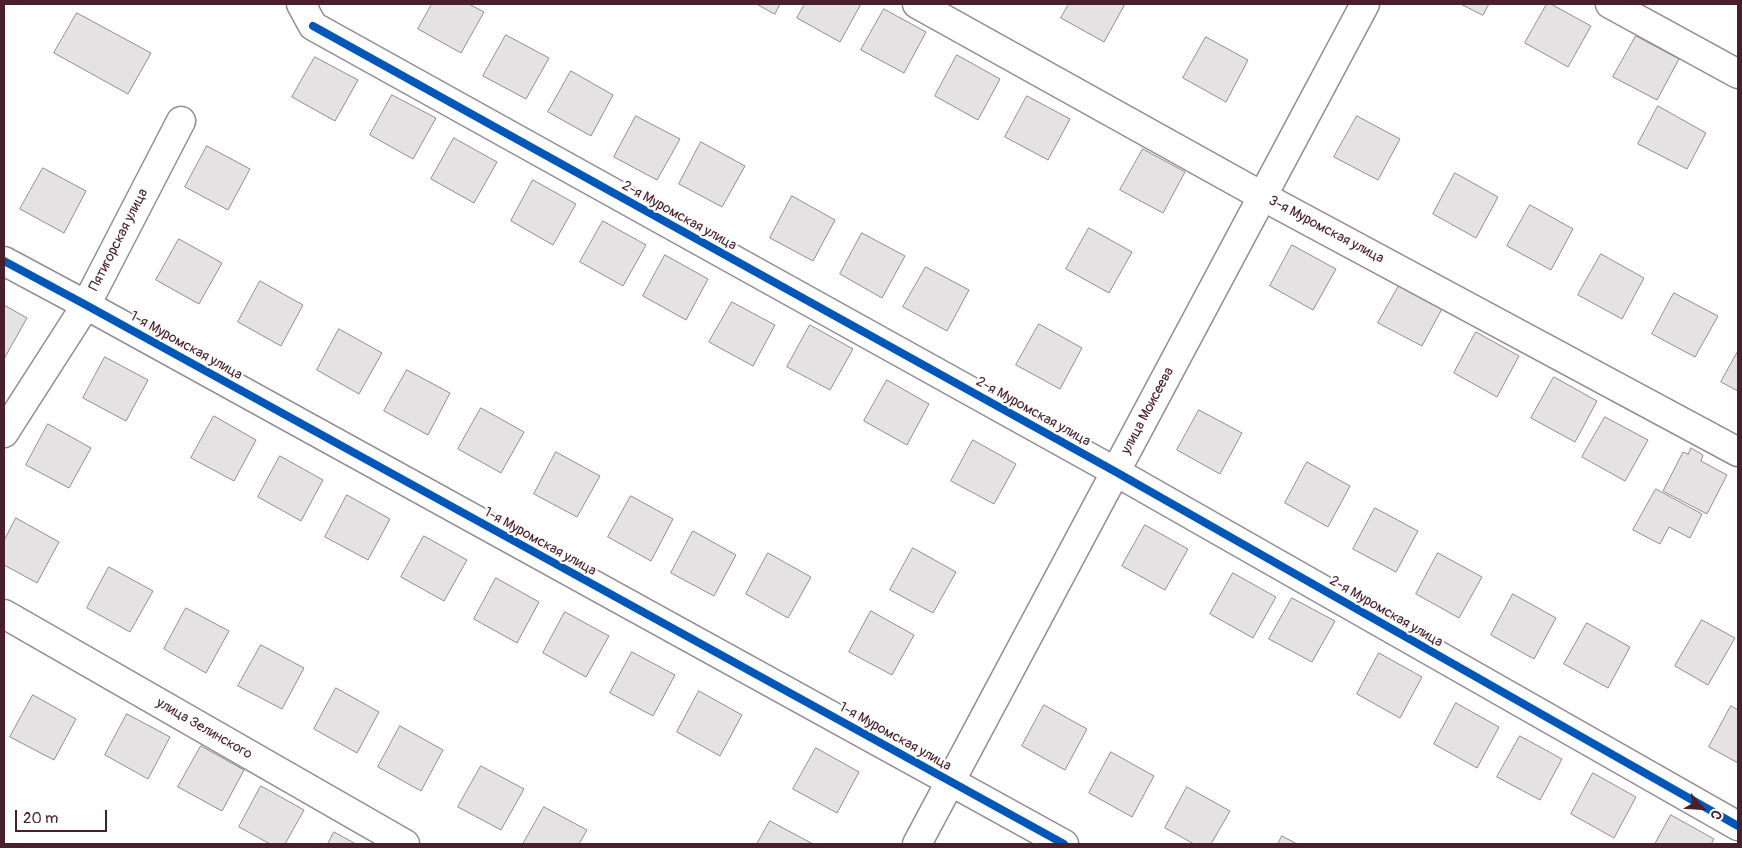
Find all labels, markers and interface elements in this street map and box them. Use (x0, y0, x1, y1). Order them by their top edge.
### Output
street label: 2-я Муромская улица (619, 178, 739, 254)
street label: Пятигорская улица (86, 186, 152, 294)
street label: 3-я Муромская улица (1265, 193, 1387, 267)
street label: 1-я Муромская улица (127, 308, 245, 384)
street label: улица Моисеева (1118, 365, 1178, 457)
street label: 2-я Муромская улица (973, 374, 1093, 450)
street label: 1-я Муромская улица (481, 504, 599, 580)
street label: 2-я Муромская улица (1326, 573, 1446, 651)
street label: улица Зелинского (153, 695, 255, 763)
street label: 1-я Муромская улица (836, 699, 954, 775)
north arrow (1677, 783, 1727, 833)
scale bar (18, 800, 110, 832)
text: С (1706, 807, 1725, 822)
text: 20 m (23, 809, 58, 828)

